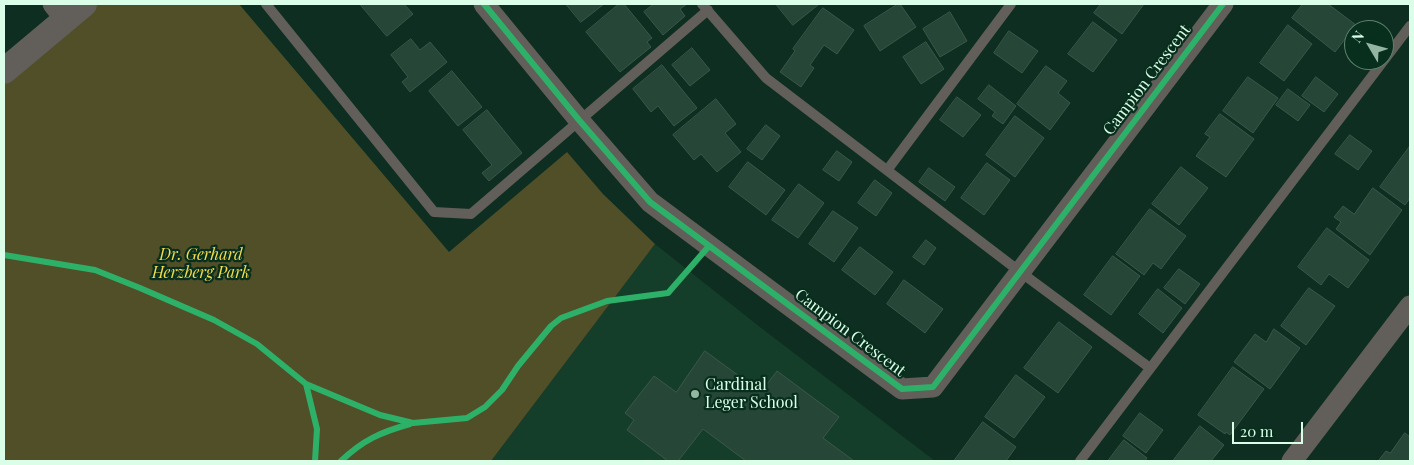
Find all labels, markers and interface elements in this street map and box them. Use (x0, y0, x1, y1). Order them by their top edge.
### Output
north arrow (1344, 20, 1394, 70)
street label: Campion Crescent (1099, 21, 1195, 139)
text: N (1347, 27, 1368, 46)
park label: Dr. Gerhard Herzberg Park (152, 245, 250, 283)
street label: Campion Crescent (791, 285, 909, 381)
place label: Cardinal Leger School (705, 375, 798, 413)
marker: Cardinal Leger School (689, 388, 701, 400)
scale bar (1234, 412, 1305, 444)
text: 20 m (1240, 421, 1273, 441)

